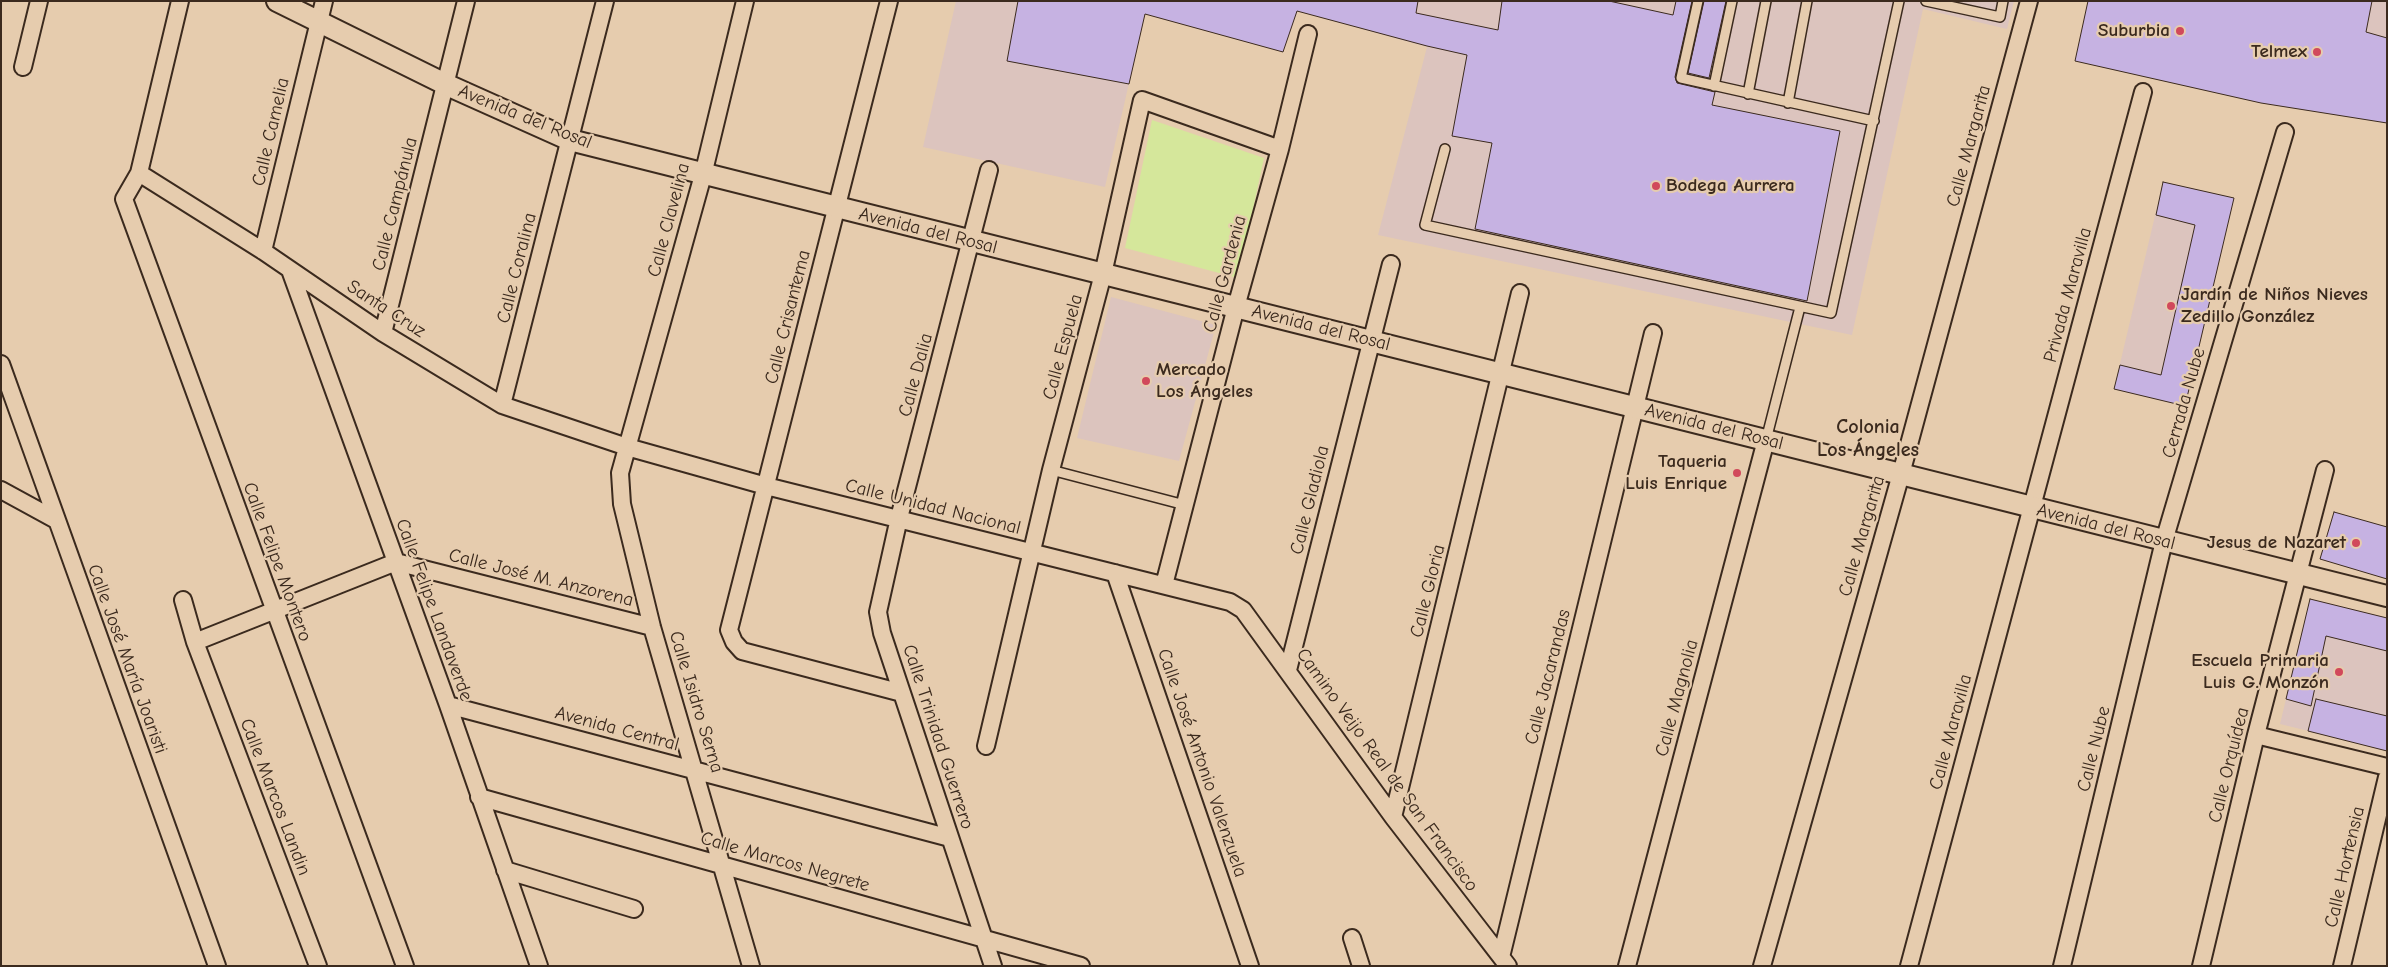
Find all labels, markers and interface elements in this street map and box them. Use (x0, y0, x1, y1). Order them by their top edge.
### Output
place label: Suburbia (2098, 20, 2170, 42)
marker: Suburbia (2174, 25, 2186, 37)
place label: Telmex (2251, 41, 2307, 63)
marker: Telmex (2311, 46, 2323, 58)
street label: Calle Camelia (247, 76, 295, 188)
street label: Avenida del Rosal (455, 80, 595, 154)
street label: Calle Margarita (1942, 83, 1996, 209)
street label: Calle Campánula (367, 135, 423, 273)
street label: Calle Clavelina (643, 160, 695, 280)
place label: Bodega Aurrera (1666, 175, 1795, 197)
marker: Bodega Aurrera (1650, 180, 1662, 192)
street label: Avenida del Rosal (856, 203, 1000, 259)
street label: Calle Coralina (492, 210, 542, 326)
street label: Calle Gardenia (1198, 213, 1252, 335)
street label: Privada Maravilla (2039, 225, 2097, 365)
street label: Calle Crisantema (760, 248, 816, 386)
street label: Santa Cruz (342, 275, 430, 343)
place label: Jardín de Niños Nieves Zedillo González (2181, 284, 2368, 328)
street label: Calle Espuela (1038, 292, 1088, 402)
street label: Avenida del Rosal (1249, 300, 1393, 356)
marker: Jardín de Niños Nieves Zedillo González (2165, 300, 2177, 312)
street label: Calle Dalia (894, 331, 938, 419)
street label: Cerrada Nube (2157, 345, 2211, 461)
place label: Mercado Los Ángeles (1156, 359, 1253, 403)
marker: Mercado Los Ángeles (1140, 375, 1152, 387)
street label: Avenida del Rosal (1642, 399, 1786, 455)
district label: Colonia Los Ángeles (1817, 415, 1919, 462)
street label: Calle Gladiola (1285, 443, 1335, 557)
place label: Taqueria Luis Enrique (1625, 451, 1727, 495)
marker: Taqueria Luis Enrique (1731, 467, 1743, 479)
street label: Calle Margarita (1834, 473, 1890, 599)
street label: Calle Unidad Nacional (843, 474, 1023, 540)
street label: Calle Felipe Montero (238, 479, 316, 645)
street label: Avenida del Rosal (2034, 499, 2178, 555)
street label: Calle Felipe Landaverde (390, 516, 478, 704)
place label: Jesus de Nazaret (2207, 532, 2346, 554)
marker: Jesus de Nazaret (2350, 537, 2362, 549)
street label: Calle Gloria (1405, 542, 1451, 640)
street label: Calle José M. Anzorena (446, 544, 636, 612)
street label: Calle José María Joaristi (82, 561, 172, 757)
street label: Calle Jacarandas (1520, 607, 1576, 747)
street label: Calle Isidro Serna (664, 628, 728, 776)
street label: Calle Magnolia (1650, 637, 1704, 759)
street label: Calle Trinidad Guerrero (897, 642, 979, 832)
street label: Camino Veijo Real de San Francisco (1291, 644, 1483, 896)
street label: Calle José Antonio Valenzuela (1152, 646, 1252, 880)
place label: Escuela Primaria Luis G. Monzón (2191, 650, 2329, 694)
marker: Escuela Primaria Luis G. Monzón (2333, 666, 2345, 678)
street label: Calle Maravilla (1925, 672, 1977, 792)
street label: Avenida Central (553, 701, 681, 757)
street label: Calle Nube (2072, 704, 2116, 794)
street label: Calle Orquídea (2204, 705, 2254, 825)
street label: Calle Marcos Landin (235, 715, 315, 879)
street label: Calle Hortensia (2320, 804, 2370, 930)
street label: Calle Marcos Negrete (698, 827, 872, 897)

